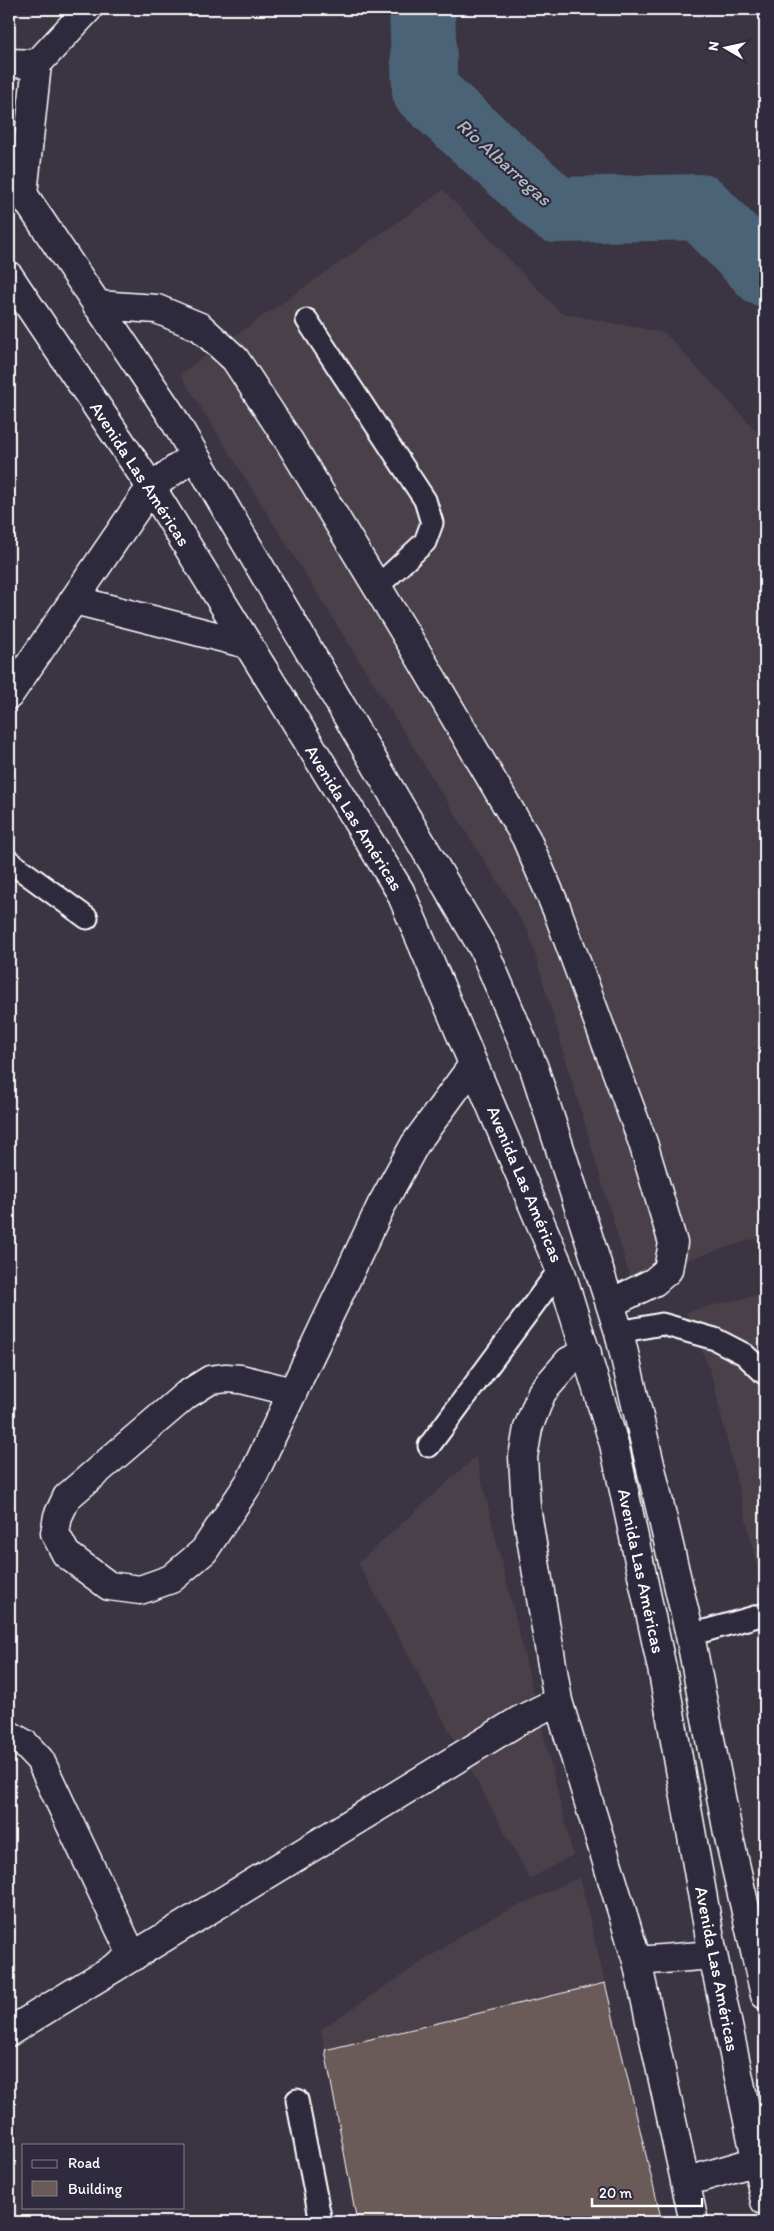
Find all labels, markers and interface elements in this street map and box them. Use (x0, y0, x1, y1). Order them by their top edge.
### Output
north arrow (702, 22, 752, 72)
text: N (705, 40, 723, 52)
water label: Río Albarregas (452, 113, 556, 211)
street label: Avenida Las Américas (85, 398, 195, 550)
street label: Avenida Las Américas (300, 741, 408, 895)
street label: Avenida Las Américas (482, 1102, 568, 1266)
street label: Avenida Las Américas (613, 1487, 669, 1655)
street label: Avenida Las Américas (690, 1885, 744, 2053)
legend (22, 2144, 185, 2208)
text: Road (68, 2154, 101, 2172)
scale bar (592, 2176, 702, 2208)
text: Building (68, 2180, 122, 2198)
text: 20 m (599, 2184, 633, 2202)

